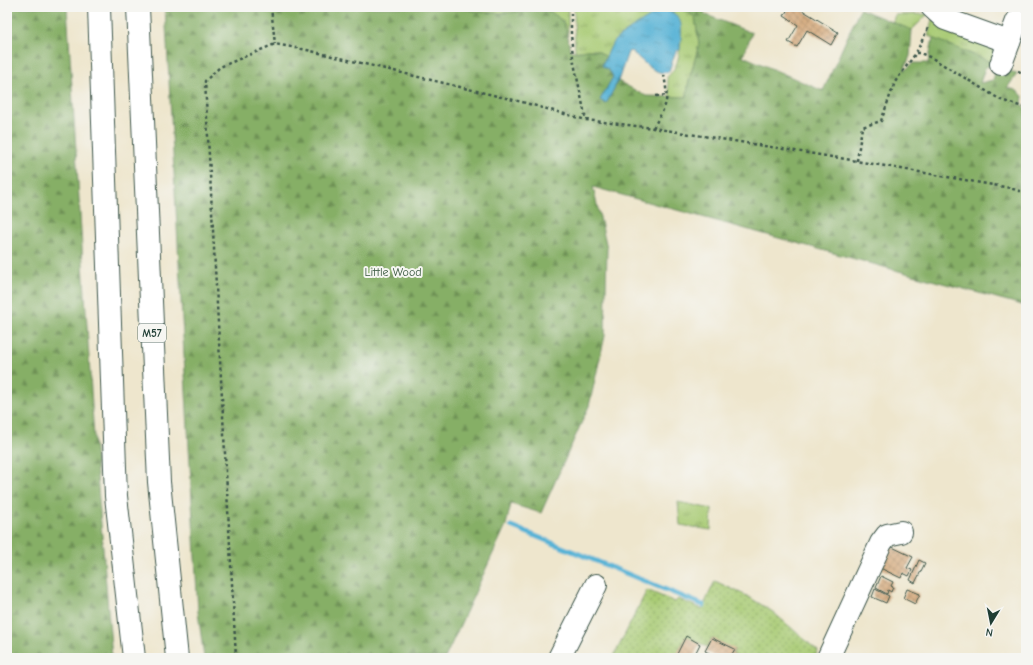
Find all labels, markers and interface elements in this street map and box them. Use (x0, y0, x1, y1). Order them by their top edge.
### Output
park label: Little Wood (364, 265, 422, 279)
road number: M57 (138, 324, 166, 342)
north arrow (971, 603, 1011, 643)
text: N (985, 625, 994, 639)

